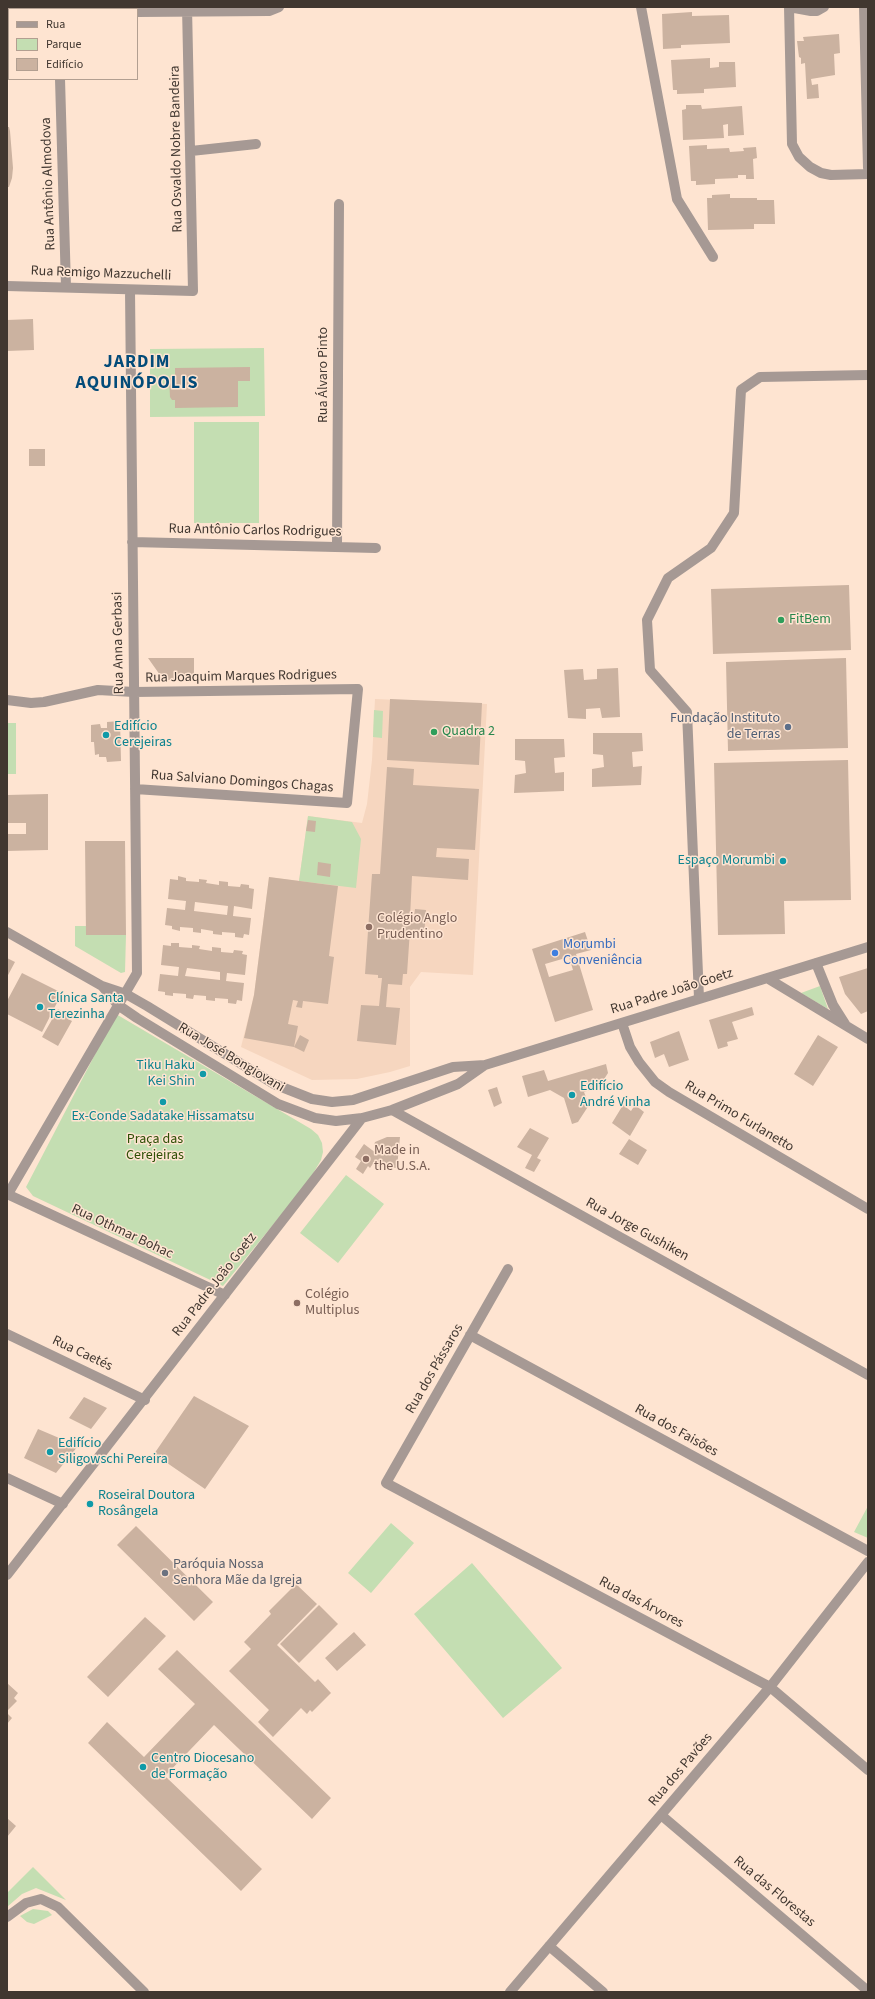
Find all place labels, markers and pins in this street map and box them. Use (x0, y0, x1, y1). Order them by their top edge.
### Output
place label: FitBem (789, 612, 831, 628)
marker: FitBem (776, 615, 786, 625)
place label: Fundação Instituto de Terras (670, 711, 780, 744)
place label: Edifício Cerejeiras (114, 719, 172, 752)
marker: Fundação Instituto de Terras (783, 722, 793, 732)
place label: Quadra 2 (442, 724, 495, 740)
marker: Quadra 2 (429, 727, 439, 737)
marker: Edifício Cerejeiras (101, 730, 111, 740)
place label: Espaço Morumbi (678, 853, 775, 869)
marker: Espaço Morumbi (778, 856, 788, 866)
place label: Colégio Anglo Prudentino (377, 911, 457, 944)
marker: Colégio Anglo Prudentino (364, 922, 374, 932)
place label: Morumbi Conveniência (563, 937, 642, 970)
marker: Morumbi Conveniência (550, 948, 560, 958)
place label: Clínica Santa Terezinha (48, 991, 124, 1024)
marker: Clínica Santa Terezinha (35, 1002, 45, 1012)
place label: Tiku Haku Kei Shin (136, 1058, 195, 1090)
marker: Tiku Haku Kei Shin (198, 1069, 208, 1079)
place label: Edifício André Vinha (580, 1079, 650, 1112)
marker: Edifício André Vinha (567, 1090, 577, 1100)
marker: Ex-Conde Sadatake Hissamatsu (158, 1097, 168, 1107)
place label: Ex-Conde Sadatake Hissamatsu (71, 1109, 255, 1125)
place label: Made in the U.S.A. (374, 1143, 430, 1176)
marker: Made in the U.S.A. (361, 1154, 371, 1164)
place label: Colégio Multiplus (305, 1287, 359, 1320)
marker: Colégio Multiplus (292, 1298, 302, 1308)
place label: Edifício Siligowschi Pereira (58, 1436, 168, 1468)
marker: Edifício Siligowschi Pereira (45, 1447, 55, 1457)
place label: Roseiral Doutora Rosângela (98, 1488, 195, 1520)
marker: Roseiral Doutora Rosângela (85, 1499, 95, 1509)
place label: Paróquia Nossa Senhora Mãe da Igreja (173, 1557, 302, 1590)
marker: Paróquia Nossa Senhora Mãe da Igreja (160, 1568, 170, 1578)
place label: Centro Diocesano de Formação (151, 1751, 254, 1784)
marker: Centro Diocesano de Formação (138, 1762, 148, 1772)

